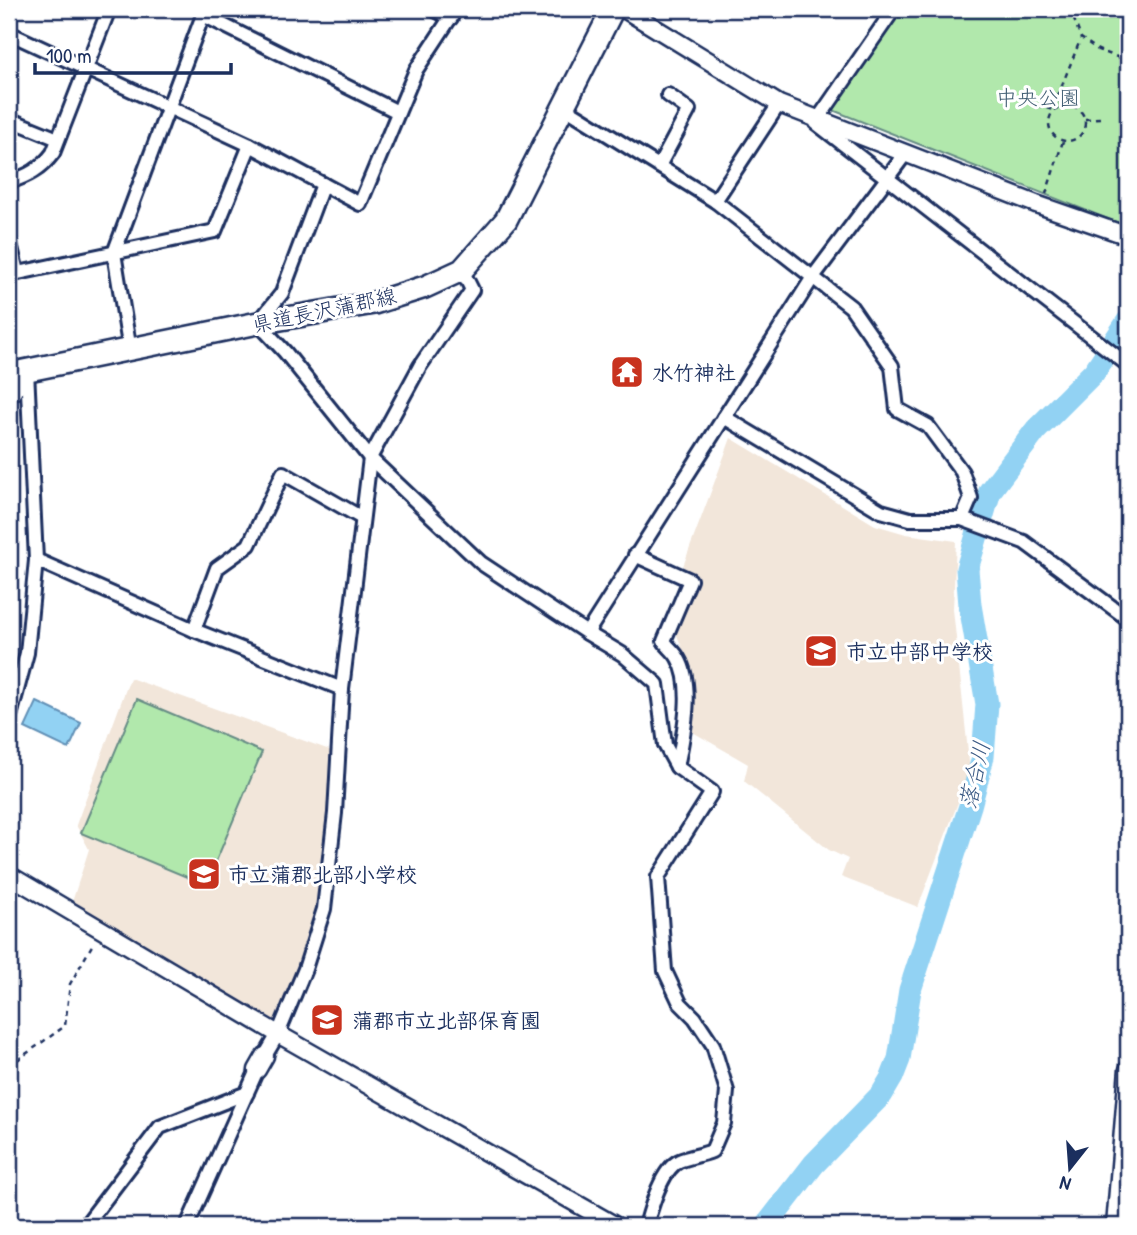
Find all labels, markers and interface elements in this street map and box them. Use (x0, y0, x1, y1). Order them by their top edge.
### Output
scale bar (35, 32, 231, 76)
text: 100 m (46, 41, 92, 70)
park label: 中央公園 (996, 83, 1080, 112)
street label: 県道長沢蒲郡線 (249, 281, 399, 339)
temple icon: 水竹神社 (608, 353, 646, 391)
place label: 水竹神社 (652, 358, 736, 387)
school or university icon: 市立中部中学校 (802, 632, 840, 670)
place label: 市立中部中学校 (846, 637, 993, 666)
water label: 落合川 (951, 738, 997, 812)
school or university icon: 市立蒲郡北部小学校 (185, 855, 223, 893)
place label: 市立蒲郡北部小学校 (228, 860, 417, 889)
school or university icon: 蒲郡市立北部保育園 (308, 1001, 346, 1039)
place label: 蒲郡市立北部保育園 (352, 1006, 541, 1035)
north arrow (1036, 1134, 1106, 1204)
text: N (1056, 1170, 1074, 1198)

